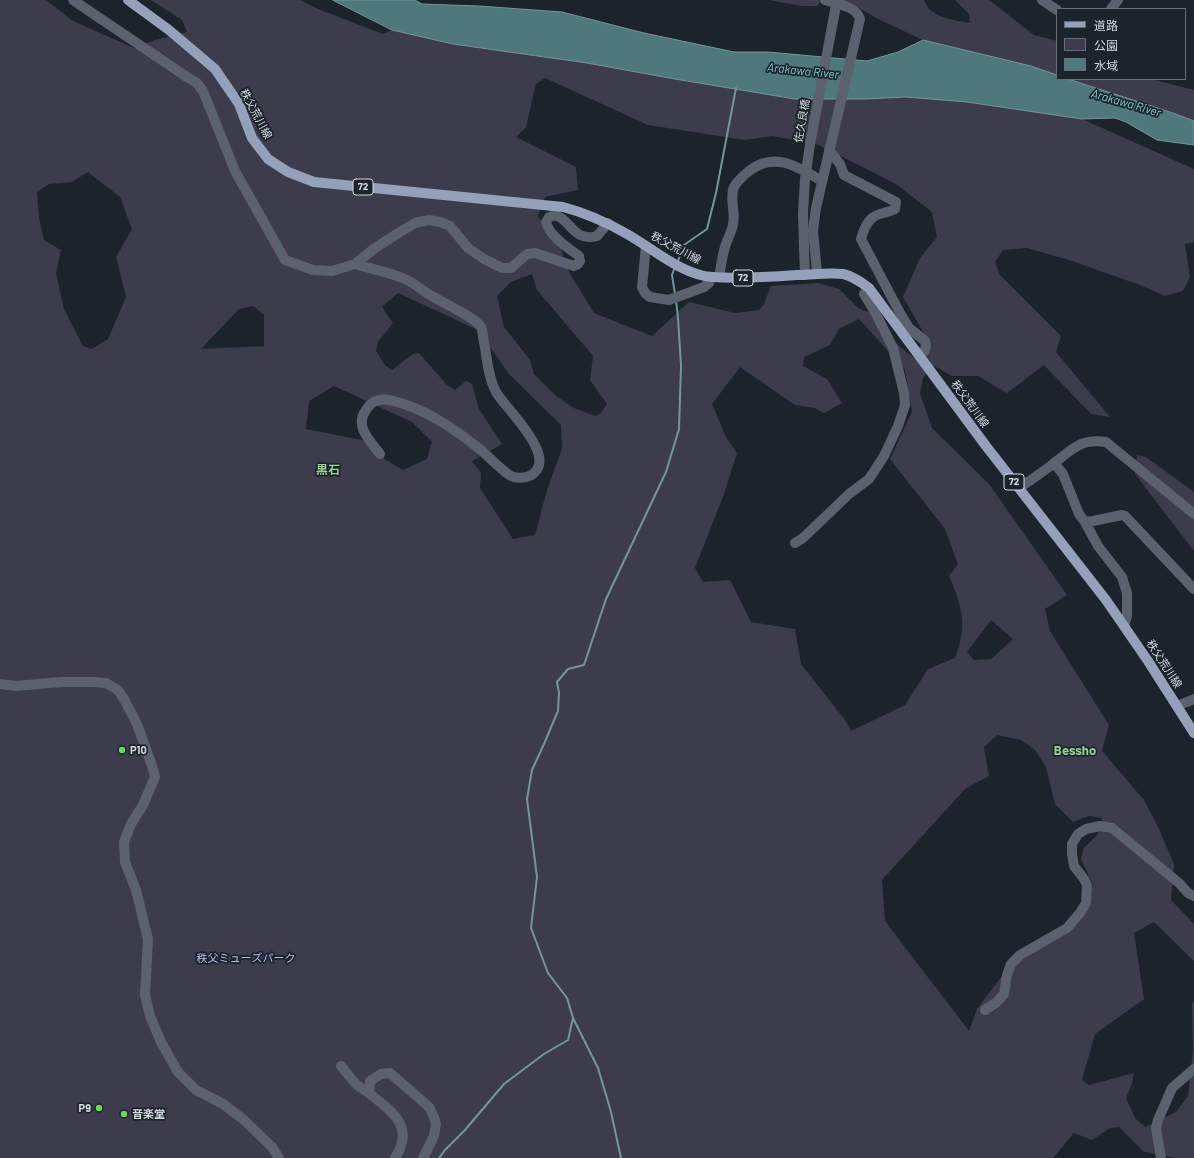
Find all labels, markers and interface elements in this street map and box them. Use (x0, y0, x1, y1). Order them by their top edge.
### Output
legend (1056, 8, 1186, 80)
text: 道路 (1094, 18, 1118, 32)
text: 公園 (1094, 38, 1118, 52)
text: 水域 (1094, 58, 1118, 72)
water label: Arakawa River (766, 60, 840, 82)
water label: Arakawa River (1089, 86, 1163, 120)
street label: 秩父荒川線 (237, 87, 275, 141)
street label: 佐久良橋 (792, 98, 812, 144)
road number: 72 (353, 179, 373, 195)
street label: 秩父荒川線 (649, 229, 703, 267)
road number: 72 (733, 270, 753, 286)
street label: 秩父荒川線 (948, 378, 992, 430)
district label: 黒石 (316, 463, 340, 477)
road number: 72 (1004, 474, 1024, 490)
street label: 秩父荒川線 (1143, 637, 1185, 691)
place label: P10 (130, 743, 147, 757)
district label: Bessho (1054, 743, 1096, 759)
marker: P10 (117, 745, 127, 755)
park label: 秩父ミューズパーク (197, 951, 295, 965)
place label: P9 (79, 1101, 91, 1115)
marker: P9 (94, 1103, 104, 1113)
place label: 音楽堂 (132, 1107, 165, 1121)
marker: 音楽堂 (119, 1109, 129, 1119)

